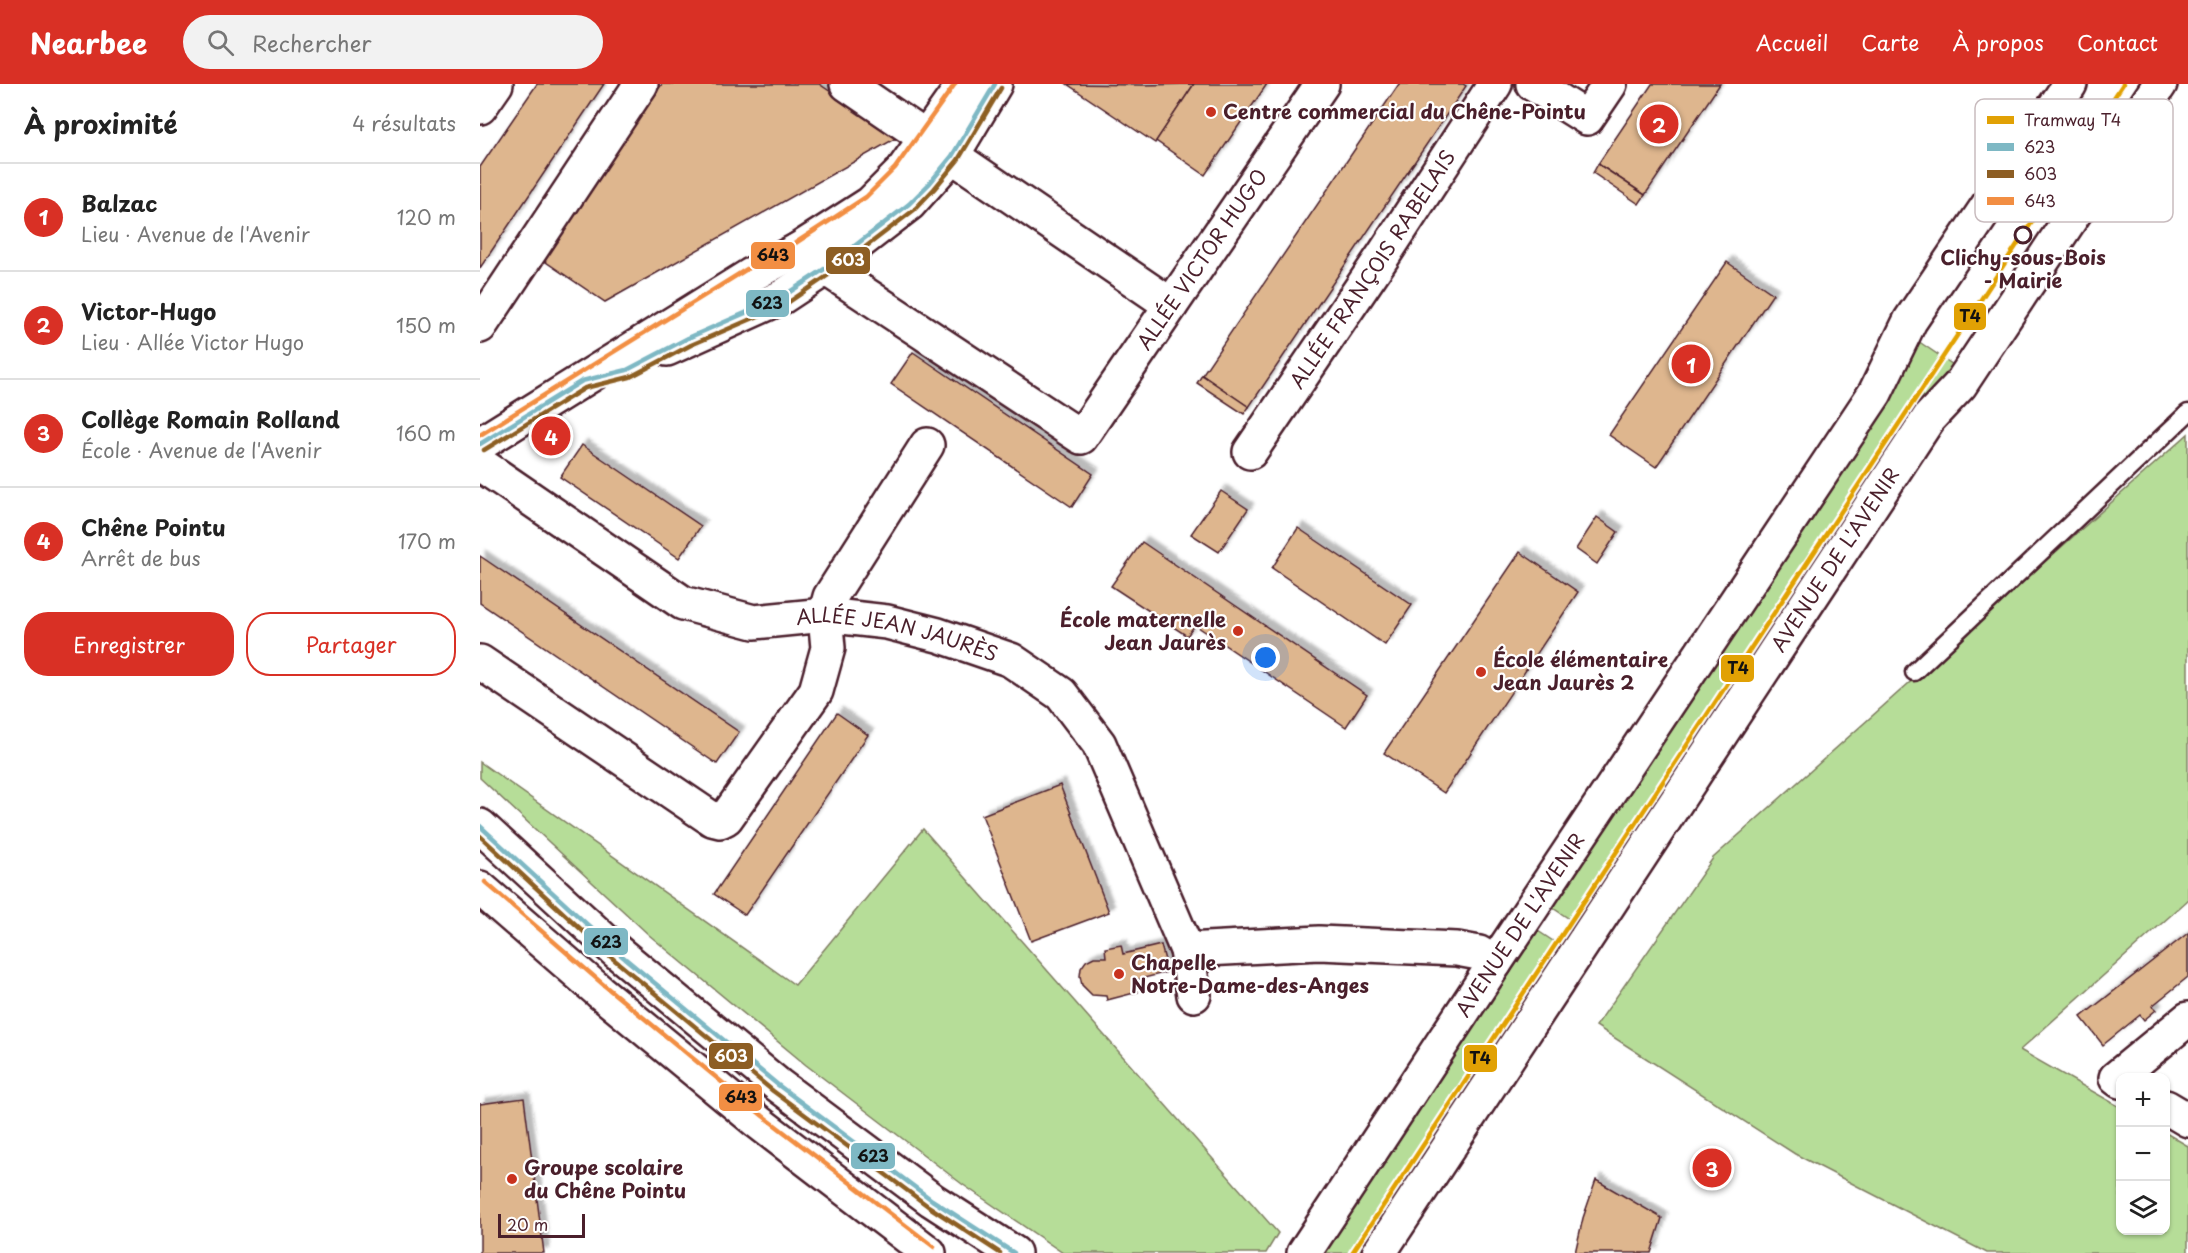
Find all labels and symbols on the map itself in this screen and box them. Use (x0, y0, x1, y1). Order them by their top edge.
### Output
place label: Centre commercial du Chêne-Pointu (1223, 96, 1586, 126)
legend (1975, 99, 2173, 222)
pin: 2 (1640, 102, 1678, 147)
marker: Centre commercial du Chêne-Pointu (1204, 105, 1218, 119)
text: Tramway T4 (2024, 107, 2121, 131)
text: 623 (2024, 134, 2055, 158)
street label: ALLÉE FRANÇOIS RABELAIS (1281, 144, 1462, 394)
text: 603 (2024, 161, 2057, 185)
street label: ALLÉE VICTOR HUGO (1129, 163, 1274, 356)
text: 643 (2024, 188, 2056, 212)
marker: Clichy-sous-Bois - Mairie (2014, 226, 2032, 244)
line badge: 643 (750, 241, 796, 270)
text: 643 (757, 242, 789, 266)
place label: Clichy-sous-Bois - Mairie (1940, 242, 2106, 295)
line badge: 603 (825, 246, 871, 275)
text: 603 (831, 247, 865, 271)
line badge: 623 (745, 289, 790, 318)
text: 623 (751, 290, 783, 314)
line badge: T4 (1953, 302, 1987, 331)
text: T4 (1959, 303, 1981, 327)
pin: 1 (1672, 342, 1710, 386)
pin: 4 (532, 414, 570, 458)
street label: AVENUE DE L'AVENIR (1763, 461, 1906, 657)
street label: ALLÉE JEAN JAURÈS (794, 599, 1002, 668)
place label: École maternelle Jean Jaurès (1060, 604, 1226, 657)
marker: École maternelle Jean Jaurès (1231, 624, 1245, 638)
your location (1251, 643, 1280, 672)
place label: École élémentaire Jean Jaurès 2 (1493, 644, 1668, 697)
line badge: T4 (1720, 654, 1755, 683)
text: T4 (1727, 655, 1749, 679)
marker: École élémentaire Jean Jaurès 2 (1474, 665, 1488, 679)
street label: AVENUE DE L'AVENIR (1448, 826, 1592, 1022)
line badge: 623 (583, 927, 629, 956)
text: 623 (590, 929, 622, 953)
place label: Chapelle Notre-Dame-des-Anges (1131, 947, 1370, 1000)
marker: Chapelle Notre-Dame-des-Anges (1112, 967, 1126, 981)
line badge: 603 (708, 1042, 754, 1070)
text: 603 (714, 1043, 748, 1067)
line badge: T4 (1463, 1044, 1498, 1073)
text: T4 (1469, 1045, 1491, 1069)
line badge: 643 (718, 1083, 763, 1112)
text: 643 (725, 1084, 757, 1108)
line badge: 623 (850, 1142, 896, 1170)
text: 623 (857, 1143, 889, 1167)
pin: 3 (1692, 1146, 1732, 1190)
place label: Groupe scolaire du Chêne Pointu (524, 1152, 686, 1205)
marker: Groupe scolaire du Chêne Pointu (505, 1172, 519, 1186)
scale bar (498, 1211, 585, 1238)

